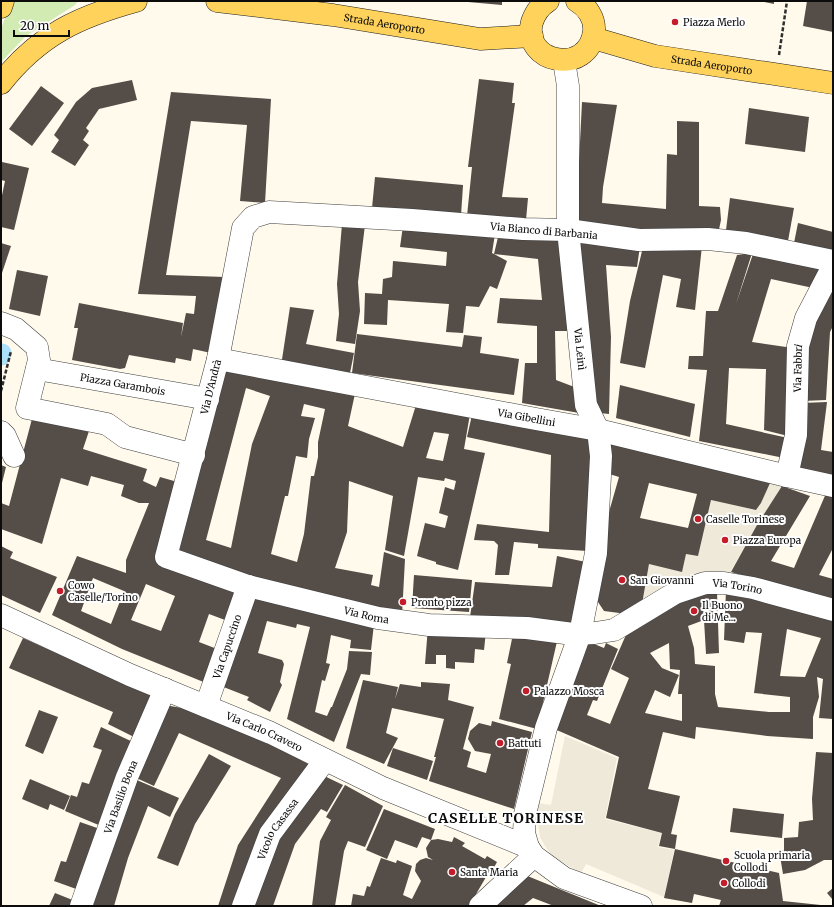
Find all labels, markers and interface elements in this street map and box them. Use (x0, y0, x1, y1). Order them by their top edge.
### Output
street label: Strada Aeroporto (343, 10, 426, 36)
scale bar (14, 12, 69, 38)
place label: Piazza Merlo (683, 16, 745, 29)
marker: Piazza Merlo (670, 17, 680, 27)
text: 20 m (20, 18, 49, 33)
street label: Strada Aeroporto (670, 52, 754, 77)
street label: Via Bianco di Barbania (489, 220, 599, 242)
street label: Via Leinì (572, 326, 589, 371)
street label: Via Fabbri (790, 342, 805, 393)
street label: Via D'Andrà (198, 358, 224, 417)
street label: Piazza Garambois (79, 370, 166, 398)
street label: Via Gibellini (496, 405, 557, 429)
place label: Caselle Torinese (706, 513, 784, 526)
marker: Caselle Torinese (693, 514, 703, 524)
place label: Piazza Europa (733, 534, 802, 547)
marker: Piazza Europa (720, 535, 730, 545)
place label: San Giovanni (630, 574, 694, 587)
marker: San Giovanni (617, 575, 627, 585)
street label: Via Torino (712, 576, 764, 597)
place label: Cowo Caselle/Torino (68, 579, 138, 604)
marker: Cowo Caselle/Torino (55, 586, 65, 596)
place label: Pronto pizza (411, 596, 472, 609)
marker: Pronto pizza (398, 597, 408, 607)
place label: Il Buono di Me... (702, 599, 743, 624)
street label: Via Roma (342, 603, 390, 626)
marker: Il Buono di Me... (689, 606, 699, 616)
street label: Via Capuccino (209, 612, 244, 682)
place label: Palazzo Mosca (534, 685, 605, 698)
marker: Palazzo Mosca (521, 686, 531, 696)
street label: Via Carlo Cravero (223, 708, 305, 754)
place label: Battuti (508, 737, 542, 750)
marker: Battuti (495, 738, 505, 748)
street label: Via Basilio Bona (101, 758, 140, 836)
street label: Vicolo Casassa (254, 795, 301, 862)
district label: CASELLE TORINESE (428, 809, 584, 827)
place label: Scuola primaria Collodi (734, 849, 811, 874)
marker: Scuola primaria Collodi (721, 856, 731, 866)
place label: Santa Maria (460, 866, 519, 879)
marker: Santa Maria (447, 867, 457, 877)
place label: Collodi (732, 877, 766, 890)
marker: Collodi (719, 878, 729, 888)

